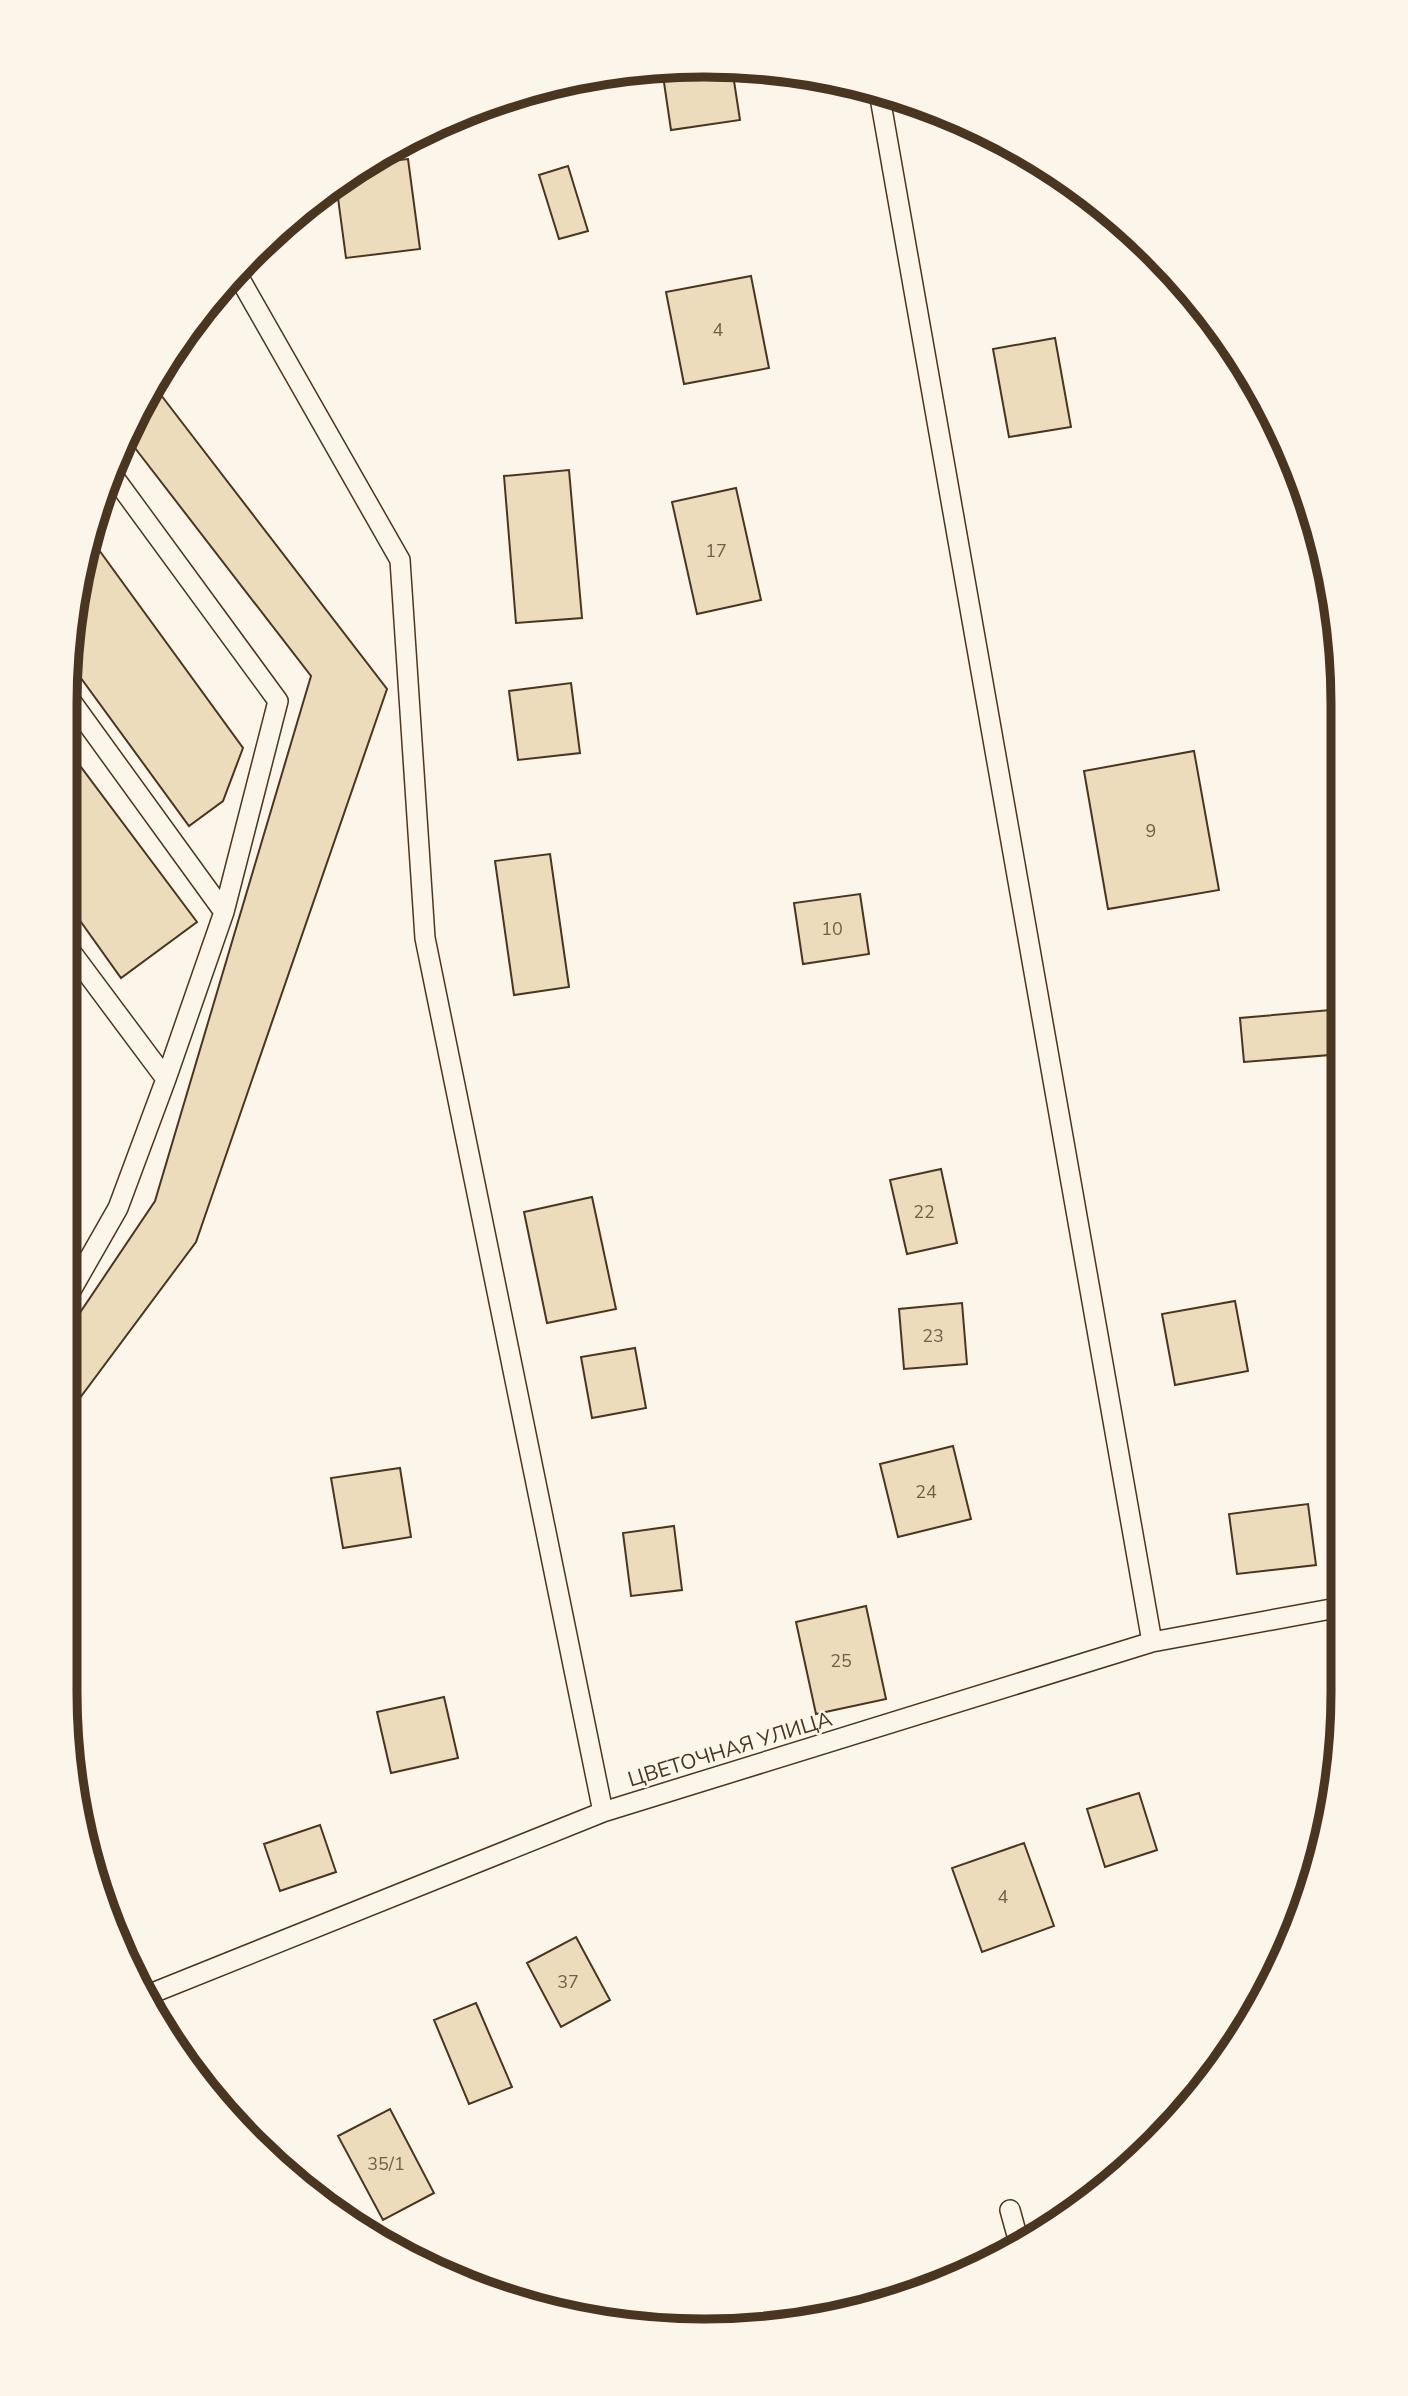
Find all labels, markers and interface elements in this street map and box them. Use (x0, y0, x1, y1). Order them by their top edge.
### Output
house number: 4 (713, 318, 724, 342)
house number: 17 (705, 539, 727, 563)
house number: 9 (1146, 819, 1156, 843)
house number: 10 (821, 917, 843, 941)
house number: 22 (913, 1200, 935, 1224)
house number: 23 (922, 1324, 944, 1348)
house number: 24 (915, 1480, 937, 1504)
house number: 25 (830, 1649, 852, 1673)
street label: ЦВЕТОЧНАЯ УЛИЦА (624, 1705, 836, 1793)
house number: 4 (998, 1885, 1009, 1909)
house number: 37 (557, 1970, 579, 1994)
house number: 35/1 (367, 2152, 405, 2176)

